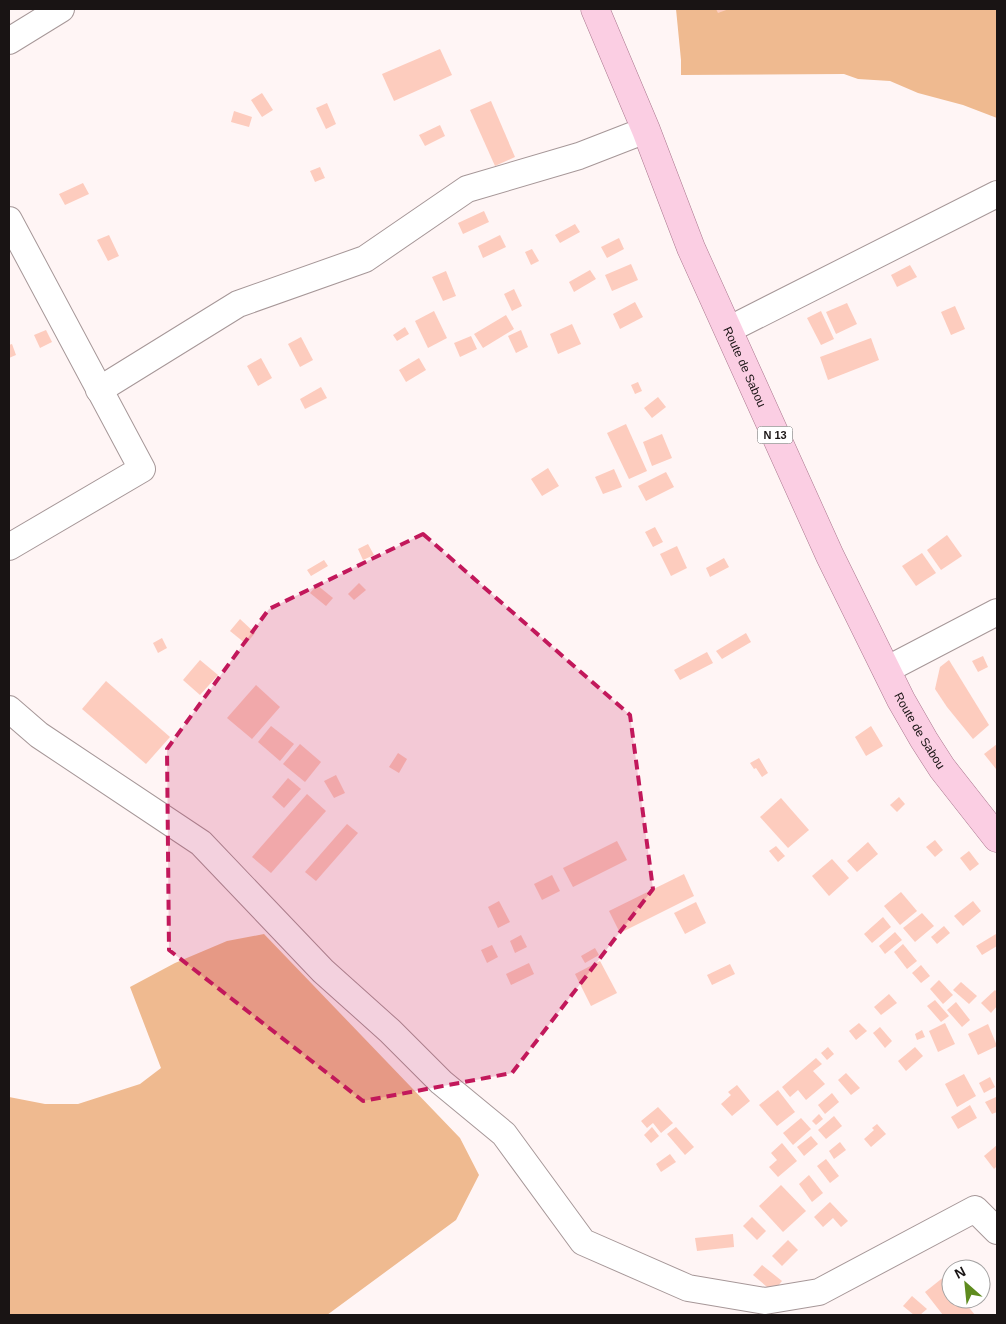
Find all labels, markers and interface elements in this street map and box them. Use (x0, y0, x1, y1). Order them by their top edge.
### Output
street label: Route de Sabou (720, 324, 769, 409)
road number: N 13 (758, 426, 792, 444)
street label: Route de Sabou (891, 690, 948, 772)
north arrow (941, 1259, 991, 1309)
text: N (952, 1263, 968, 1282)

